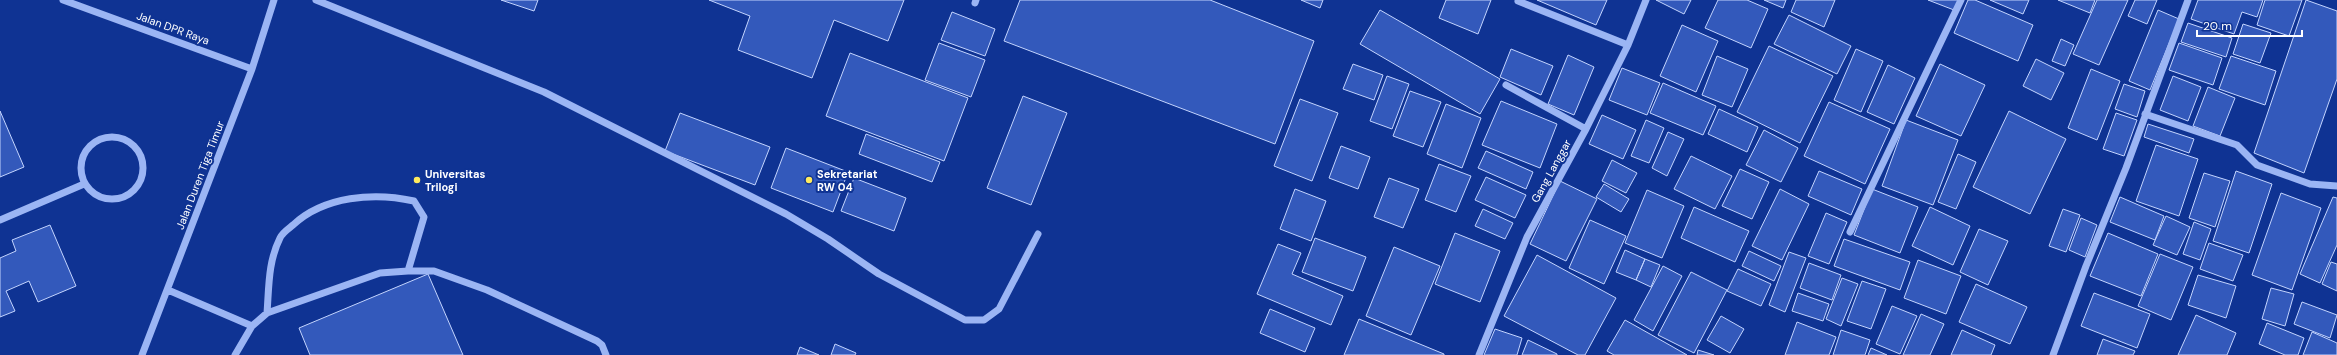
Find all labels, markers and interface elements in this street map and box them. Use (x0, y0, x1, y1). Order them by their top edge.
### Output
street label: Jalan DPR Raya (135, 8, 211, 48)
scale bar (2197, 12, 2302, 38)
text: 20 m (2203, 18, 2232, 34)
street label: Jalan Duren Tiga Timur (173, 119, 227, 231)
street label: Gang Langgar (1528, 137, 1574, 205)
place label: Universitas Trilogi (425, 167, 485, 194)
place label: Sekretariat RW 04 (817, 167, 878, 194)
marker: Universitas Trilogi (412, 175, 422, 185)
marker: Sekretariat RW 04 (804, 175, 814, 185)

